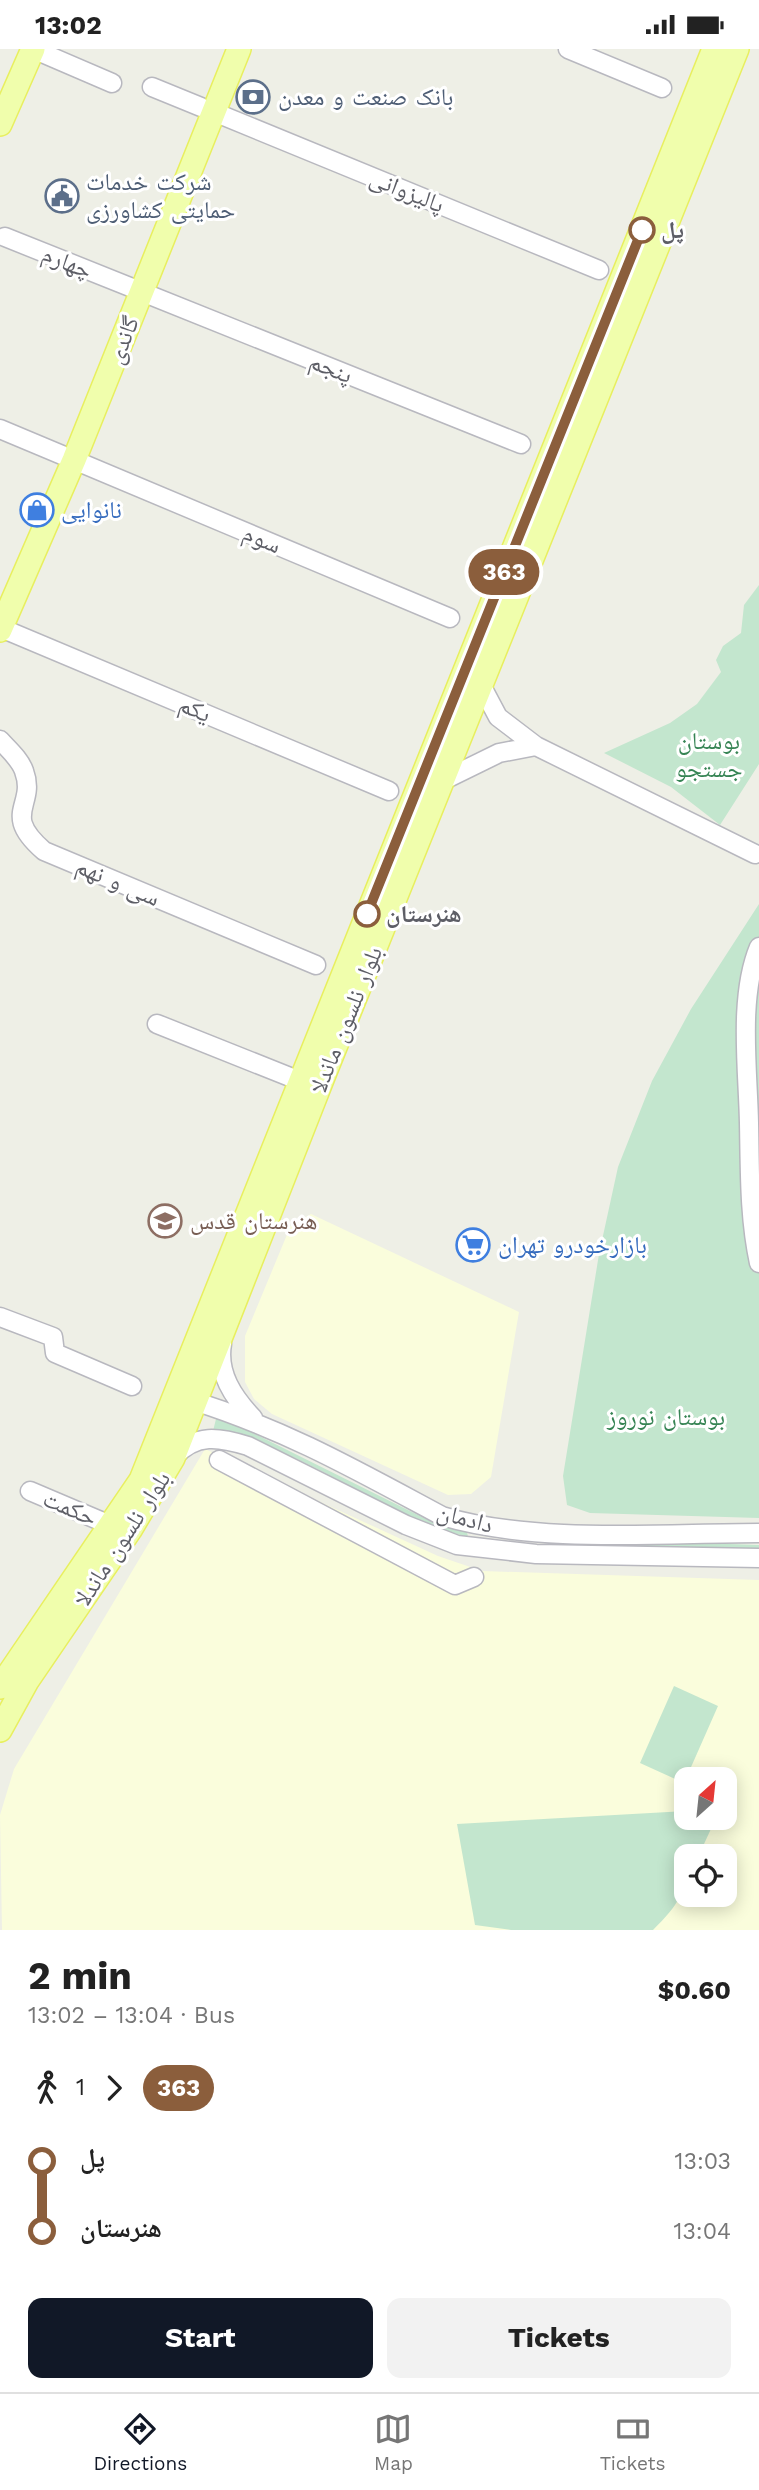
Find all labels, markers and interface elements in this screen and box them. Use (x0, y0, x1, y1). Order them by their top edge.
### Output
text: 13:02 (35, 10, 102, 40)
bank icon: بانک صنعت و معدن (234, 78, 272, 116)
place label: بانک صنعت و معدن (278, 83, 453, 111)
street label: پالیزوانی (366, 163, 448, 219)
place label: شرکت خدمات حمایتی کشاورزی (86, 168, 235, 224)
public building icon: شرکت خدمات حمایتی کشاورزی (43, 177, 81, 215)
place label: پل (661, 216, 684, 244)
marker: پل (629, 217, 655, 243)
street label: چهارم (37, 239, 96, 286)
street label: گاندی (101, 312, 145, 368)
street label: پنجم (305, 347, 357, 391)
shop icon: نانوایی (18, 491, 56, 529)
place label: نانوایی (61, 496, 122, 524)
street label: سوم (238, 519, 285, 561)
line badge: 363 (464, 549, 544, 595)
text: 363 (482, 558, 526, 586)
street label: یکم (174, 690, 215, 730)
park label: بوستان جستجو (675, 727, 743, 783)
street label: سی و نهم (71, 852, 164, 914)
place label: هنرستان (386, 900, 462, 928)
marker: هنرستان (354, 901, 380, 927)
street label: بلوار نلسون ماندلا (304, 942, 388, 1098)
school or university icon: هنرستان قدس (146, 1202, 184, 1240)
place label: هنرستان قدس (190, 1207, 317, 1235)
supermarket icon: بازارخودرو تهران (454, 1226, 492, 1264)
place label: بازارخودرو تهران (498, 1231, 647, 1259)
park label: بوستان نوروز (606, 1403, 725, 1431)
street label: بلوار نلسون ماندلا (68, 1466, 176, 1612)
street label: حکمت (39, 1484, 101, 1532)
street label: دادمان (434, 1497, 496, 1539)
north arrow (674, 1767, 737, 1831)
map controls (674, 1767, 737, 1907)
button: locate (674, 1844, 737, 1907)
text: 2 min (28, 1954, 132, 1998)
text: $0.60 (658, 1975, 731, 2005)
text: 13:02 – 13:04 · Bus (28, 2002, 235, 2029)
icon: walk (28, 2069, 66, 2107)
icon: forward (95, 2069, 133, 2107)
text: 1 (76, 2074, 85, 2101)
text: 363 (157, 2074, 200, 2102)
text: پل (80, 2143, 105, 2173)
text: 13:03 (675, 2148, 731, 2175)
text: هنرستان (80, 2213, 162, 2243)
text: 13:04 (673, 2218, 731, 2245)
button: Start (28, 2298, 373, 2378)
button: Tickets (387, 2298, 731, 2378)
tab: Directions (93, 2410, 187, 2475)
tab: Map (374, 2410, 413, 2475)
tab: Tickets (600, 2410, 666, 2475)

